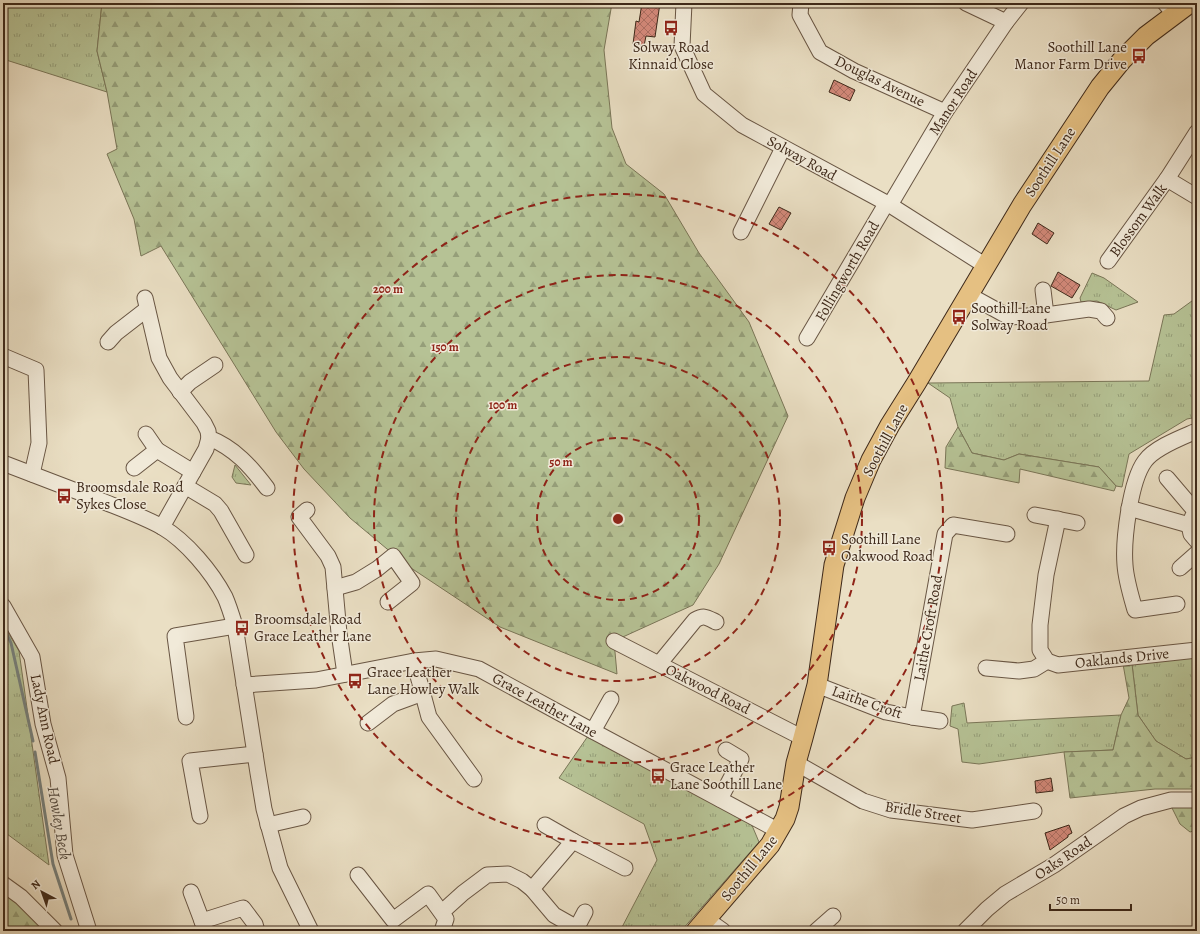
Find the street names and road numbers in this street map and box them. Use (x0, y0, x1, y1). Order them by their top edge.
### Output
street label: Douglas Avenue (832, 51, 929, 112)
street label: Manor Road (924, 64, 982, 139)
street label: Soothill Lane (1020, 123, 1080, 201)
street label: Solway Road (764, 131, 841, 186)
street label: Blossom Walk (1105, 179, 1172, 261)
street label: Follingworth Road (810, 216, 884, 325)
street label: Soothill Lane (857, 400, 913, 480)
street label: Laithe Croft Road (909, 572, 947, 683)
street label: Oaklands Drive (1074, 643, 1170, 673)
street label: Oakwood Road (662, 659, 755, 719)
street label: Grace Leather Lane (489, 668, 601, 742)
street label: Lady Ann Road (26, 672, 64, 767)
street label: Laithe Croft (829, 681, 905, 723)
street label: Bridle Street (883, 796, 963, 828)
street label: Soothill Lane (716, 831, 782, 905)
street label: Oaks Road (1030, 831, 1096, 884)

